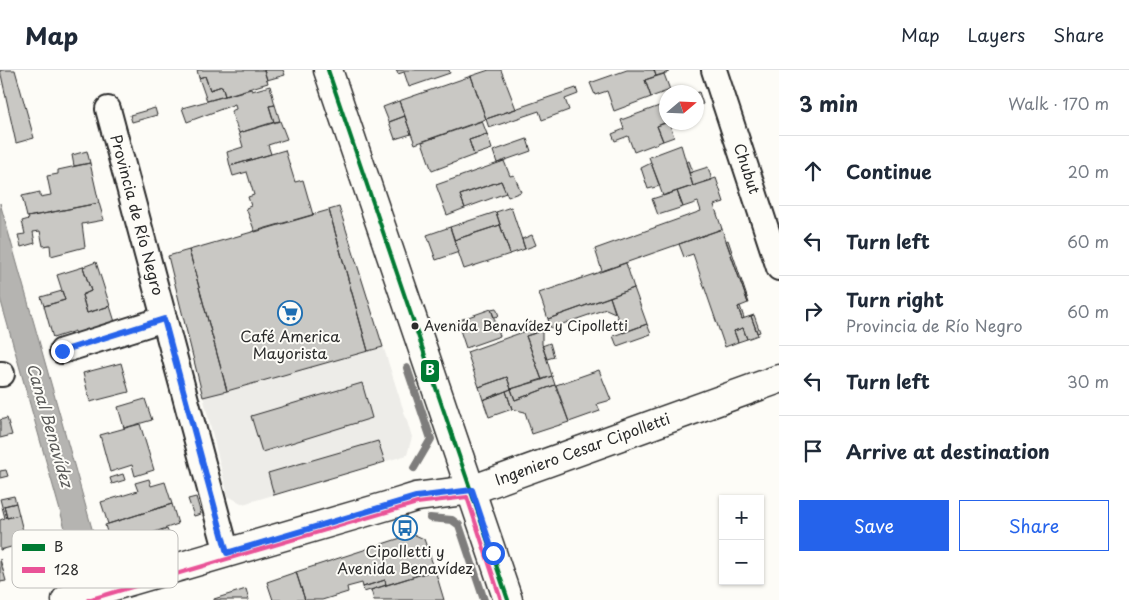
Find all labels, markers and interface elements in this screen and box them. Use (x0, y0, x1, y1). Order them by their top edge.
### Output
text: Map (25, 17, 78, 53)
text: Map (901, 21, 940, 48)
text: Layers (968, 21, 1025, 48)
text: Share (1053, 21, 1104, 48)
north arrow (659, 85, 704, 130)
text: 3 min (799, 87, 858, 119)
text: Walk · 170 m (1008, 91, 1109, 115)
street label: Provincia de Río Negro (105, 132, 170, 298)
street label: Chubut (729, 140, 767, 197)
icon: ahead (799, 157, 827, 185)
text: Continue (846, 157, 932, 185)
text: 20 m (1068, 159, 1109, 183)
icon: left (799, 227, 827, 255)
text: Turn left (846, 227, 930, 255)
text: 60 m (1067, 229, 1109, 253)
text: Turn right (846, 285, 944, 313)
icon: right (799, 297, 827, 325)
text: 60 m (1067, 299, 1109, 323)
supermarket icon: Café America Mayorista (277, 300, 303, 326)
text: Provincia de Río Negro (846, 313, 1022, 337)
place label: Avenida Benavídez y Cipolletti (424, 315, 628, 336)
marker: Avenida Benavídez y Cipolletti (410, 321, 420, 331)
place label: Café America Mayorista (240, 324, 340, 364)
route end (51, 340, 74, 363)
line badge: B (420, 359, 440, 383)
text: B (425, 359, 435, 380)
water label: Canal Benavídez (22, 360, 81, 492)
icon: left (799, 367, 827, 395)
text: Turn left (846, 367, 930, 395)
text: 30 m (1067, 369, 1109, 393)
street label: Ingeniero Cesar Cipolletti (492, 406, 673, 490)
icon: arrive (799, 437, 827, 465)
text: Arrive at destination (846, 437, 1050, 465)
map controls (719, 495, 764, 585)
button: + (719, 495, 764, 540)
button: Save (799, 500, 949, 551)
button: Share (959, 500, 1109, 551)
bus stop icon: Cipolletti y Avenida Benavídez (392, 515, 418, 541)
legend (12, 530, 178, 588)
text: B (54, 536, 63, 557)
place label: Cipolletti y Avenida Benavídez (337, 539, 473, 579)
button: − (719, 540, 764, 585)
route start (482, 542, 505, 565)
text: 128 (54, 559, 79, 580)

